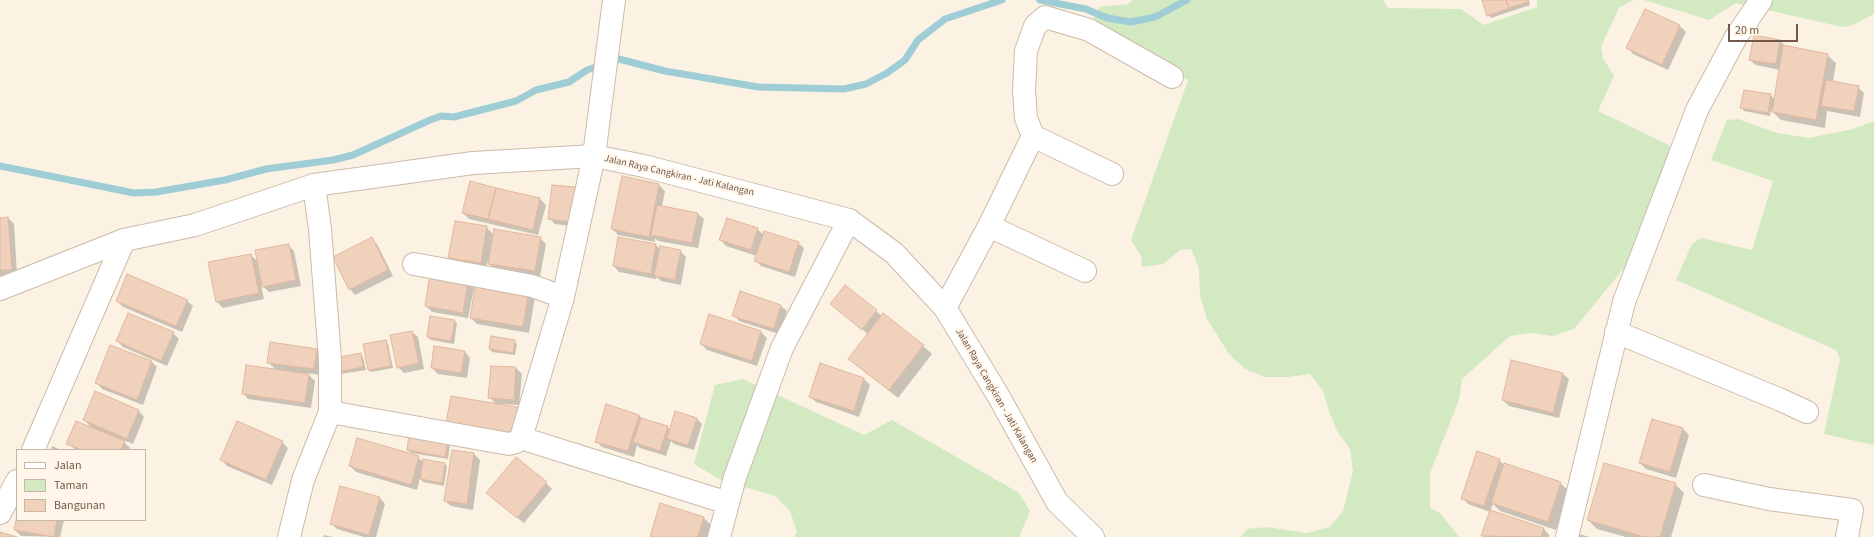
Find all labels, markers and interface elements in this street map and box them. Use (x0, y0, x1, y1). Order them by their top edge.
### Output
scale bar (1730, 16, 1800, 42)
text: 20 m (1735, 22, 1759, 39)
street label: Jalan Raya Cangkiran - Jati Kalangan (603, 153, 755, 199)
street label: Jalan Raya Cangkiran - Jati Kalangan (952, 327, 1040, 465)
legend (16, 449, 146, 521)
text: Jalan (54, 457, 81, 474)
text: Taman (54, 477, 88, 494)
text: Bangunan (54, 497, 105, 514)

